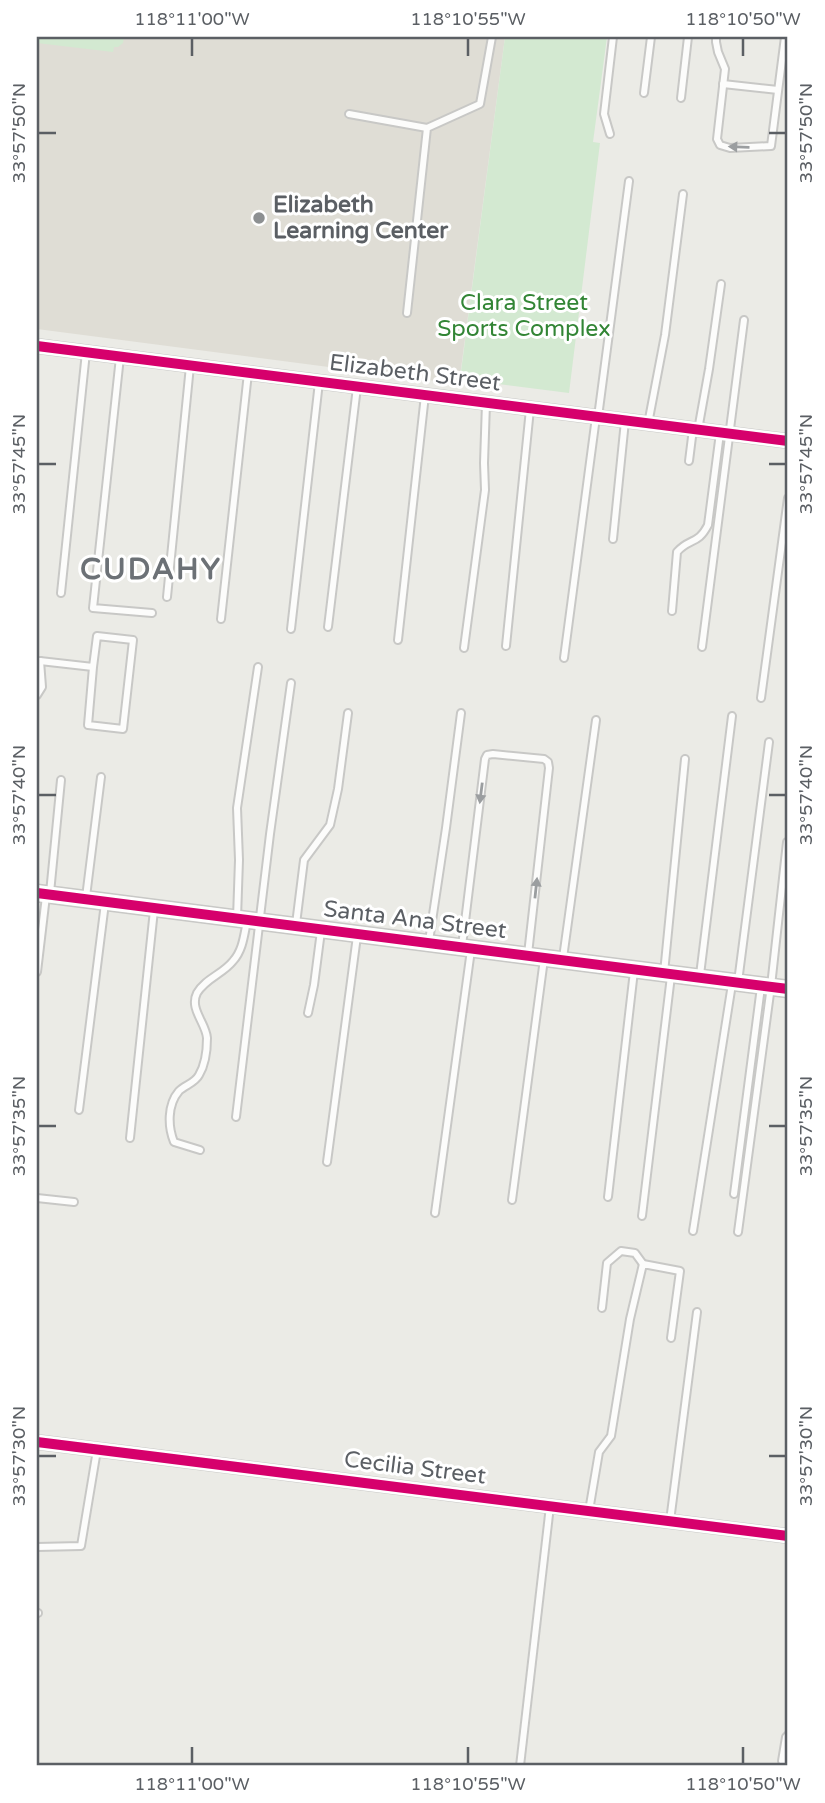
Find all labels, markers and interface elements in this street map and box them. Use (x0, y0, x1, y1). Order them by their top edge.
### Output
text: 118°11'00"W (134, 8, 250, 30)
text: 118°10'55"W (410, 8, 526, 30)
text: 118°10'50"W (685, 8, 801, 30)
text: 33°57'50"N (8, 83, 30, 183)
text: 33°57'50"N (795, 83, 817, 183)
one-way arrow (728, 142, 750, 153)
place label: Elizabeth Learning Center (273, 191, 449, 245)
marker: Elizabeth Learning Center (251, 210, 267, 226)
park label: Clara Street Sports Complex (437, 289, 611, 343)
street label: Elizabeth Street (328, 349, 503, 397)
text: 33°57'45"N (8, 414, 30, 514)
text: 33°57'45"N (795, 414, 817, 514)
district label: CUDAHY (80, 551, 222, 588)
text: 33°57'40"N (8, 745, 30, 845)
text: 33°57'40"N (795, 745, 817, 845)
one-way arrow (475, 782, 486, 804)
one-way arrow (530, 877, 541, 899)
street label: Santa Ana Street (322, 895, 508, 945)
text: 33°57'35"N (8, 1076, 30, 1176)
text: 33°57'35"N (795, 1076, 817, 1176)
text: 33°57'30"N (8, 1406, 30, 1506)
text: 33°57'30"N (795, 1406, 817, 1506)
street label: Cecilia Street (342, 1445, 488, 1491)
text: 118°11'00"W (134, 1773, 250, 1795)
text: 118°10'55"W (410, 1773, 526, 1795)
text: 118°10'50"W (685, 1773, 801, 1795)

